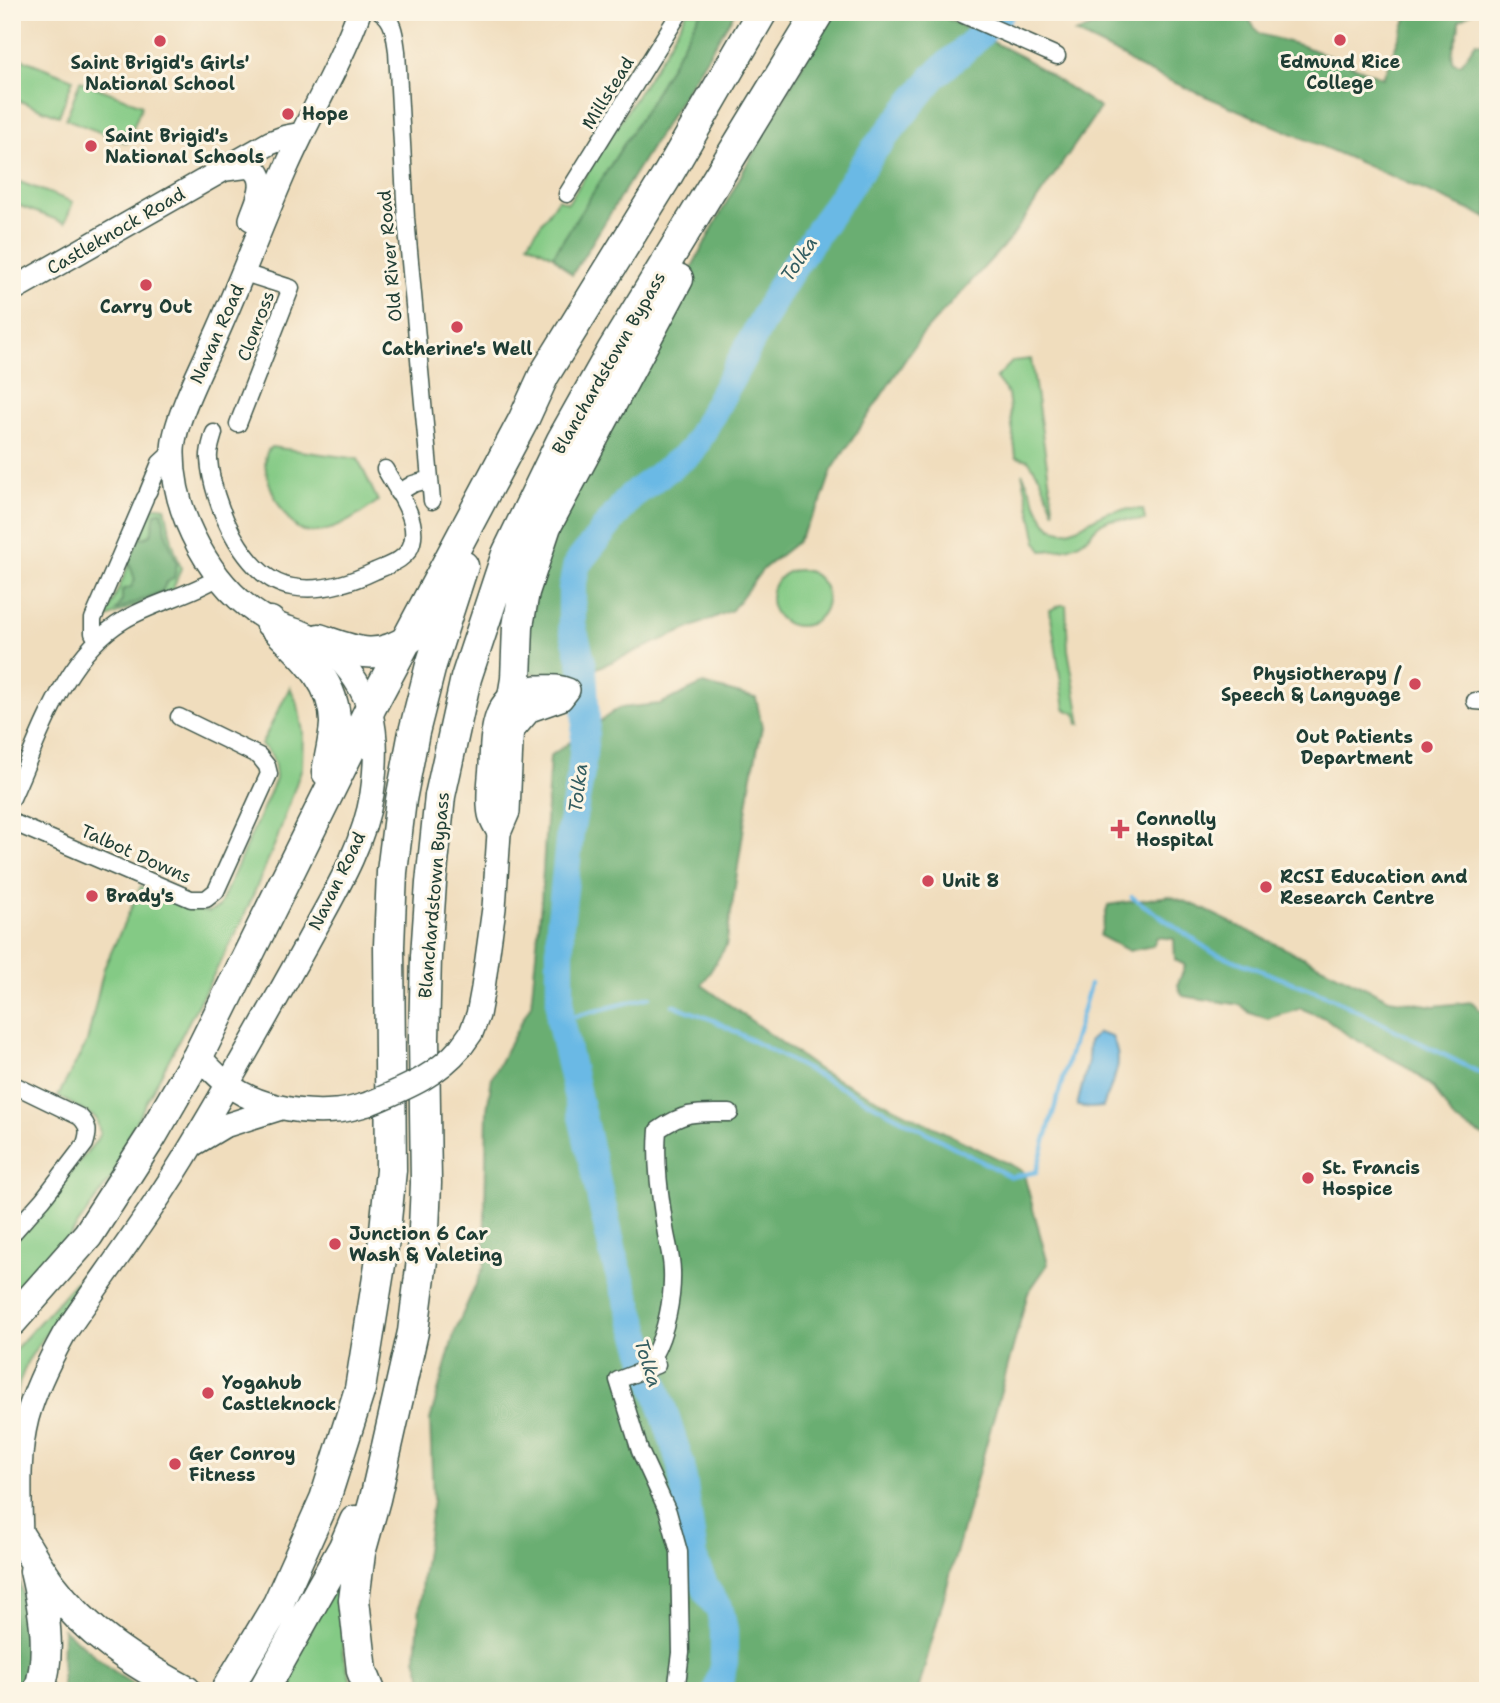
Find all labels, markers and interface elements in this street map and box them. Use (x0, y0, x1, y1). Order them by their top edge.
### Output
marker: Edmund Rice College (1332, 32, 1348, 48)
marker: Saint Brigid's Girls' National School (152, 33, 168, 49)
place label: Edmund Rice College (1280, 50, 1400, 95)
place label: Saint Brigid's Girls' National School (71, 51, 249, 96)
street label: Millstead (576, 52, 640, 134)
place label: Hope (302, 102, 349, 126)
marker: Hope (280, 106, 296, 122)
place label: Saint Brigid's National Schools (105, 124, 264, 169)
marker: Saint Brigid's National Schools (83, 138, 99, 154)
street label: Castleknock Road (43, 182, 189, 280)
street label: Old River Road (372, 189, 408, 323)
water label: Tolka (775, 232, 823, 286)
street label: Blanchardstown Bypass (547, 267, 671, 459)
marker: Carry Out (138, 277, 154, 293)
street label: Navan Road (184, 280, 250, 388)
street label: Clonross (232, 287, 280, 365)
place label: Carry Out (100, 295, 193, 319)
marker: Catherine's Well (449, 319, 465, 335)
place label: Catherine's Well (382, 337, 532, 361)
place label: Physiotherapy / Speech & Language (1221, 662, 1402, 707)
marker: Physiotherapy / Speech & Language (1407, 676, 1423, 692)
place label: Out Patients Department (1296, 725, 1413, 770)
marker: Out Patients Department (1419, 739, 1435, 755)
water label: Tolka (563, 762, 593, 814)
street label: Blanchardstown Bypass (413, 791, 455, 999)
place label: Connolly Hospital (1136, 807, 1217, 852)
street label: Talbot Downs (77, 819, 195, 889)
marker: Connolly Hospital (1110, 819, 1130, 839)
street label: Navan Road (303, 828, 371, 934)
place label: RCSI Education and Research Centre (1280, 865, 1468, 910)
place label: Unit 8 (942, 869, 999, 893)
marker: Unit 8 (920, 873, 936, 889)
marker: RCSI Education and Research Centre (1258, 879, 1274, 895)
place label: Brady's (106, 884, 174, 908)
marker: Brady's (84, 888, 100, 904)
place label: St. Francis Hospice (1322, 1156, 1420, 1201)
marker: St. Francis Hospice (1300, 1170, 1316, 1186)
place label: Junction 6 Car Wash & Valeting (349, 1222, 503, 1267)
marker: Junction 6 Car Wash & Valeting (327, 1236, 343, 1252)
water label: Tolka (628, 1336, 668, 1390)
place label: Yogahub Castleknock (222, 1371, 336, 1416)
marker: Yogahub Castleknock (200, 1385, 216, 1401)
place label: Ger Conroy Fitness (189, 1442, 296, 1487)
marker: Ger Conroy Fitness (167, 1456, 183, 1472)

